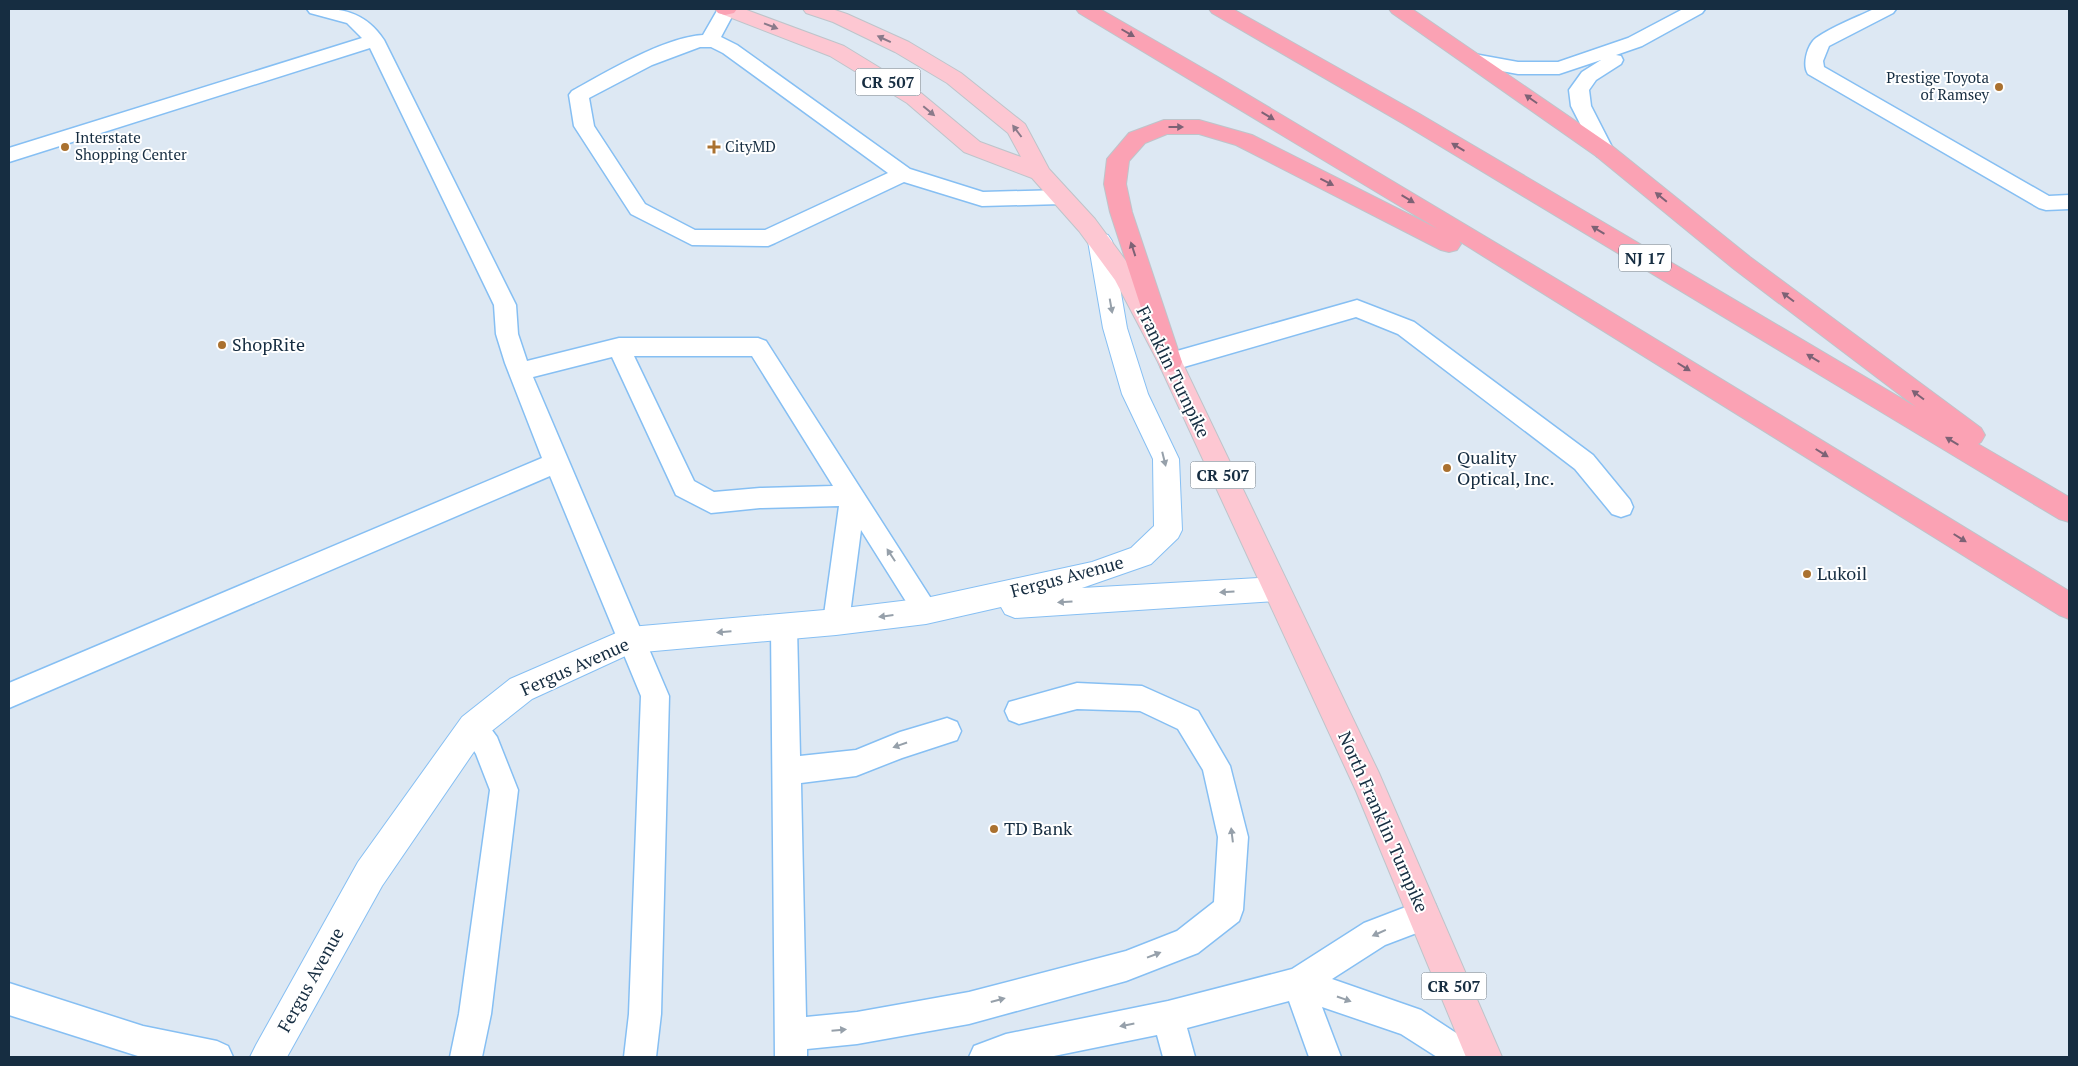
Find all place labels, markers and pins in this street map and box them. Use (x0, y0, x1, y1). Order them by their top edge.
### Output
place label: Prestige Toyota of Ramsey (1886, 67, 1989, 104)
marker: Prestige Toyota of Ramsey (1993, 81, 2005, 93)
place label: Interstate Shopping Center (75, 127, 187, 164)
place label: CityMD (725, 136, 776, 156)
marker: CityMD (707, 140, 721, 154)
marker: Interstate Shopping Center (59, 141, 71, 153)
place label: ShopRite (232, 332, 305, 356)
marker: ShopRite (216, 339, 228, 351)
place label: Quality Optical, Inc. (1457, 445, 1555, 490)
marker: Quality Optical, Inc. (1441, 462, 1453, 474)
place label: Lukoil (1817, 561, 1867, 585)
marker: Lukoil (1801, 568, 1813, 580)
place label: TD Bank (1004, 816, 1073, 840)
marker: TD Bank (988, 823, 1000, 835)

